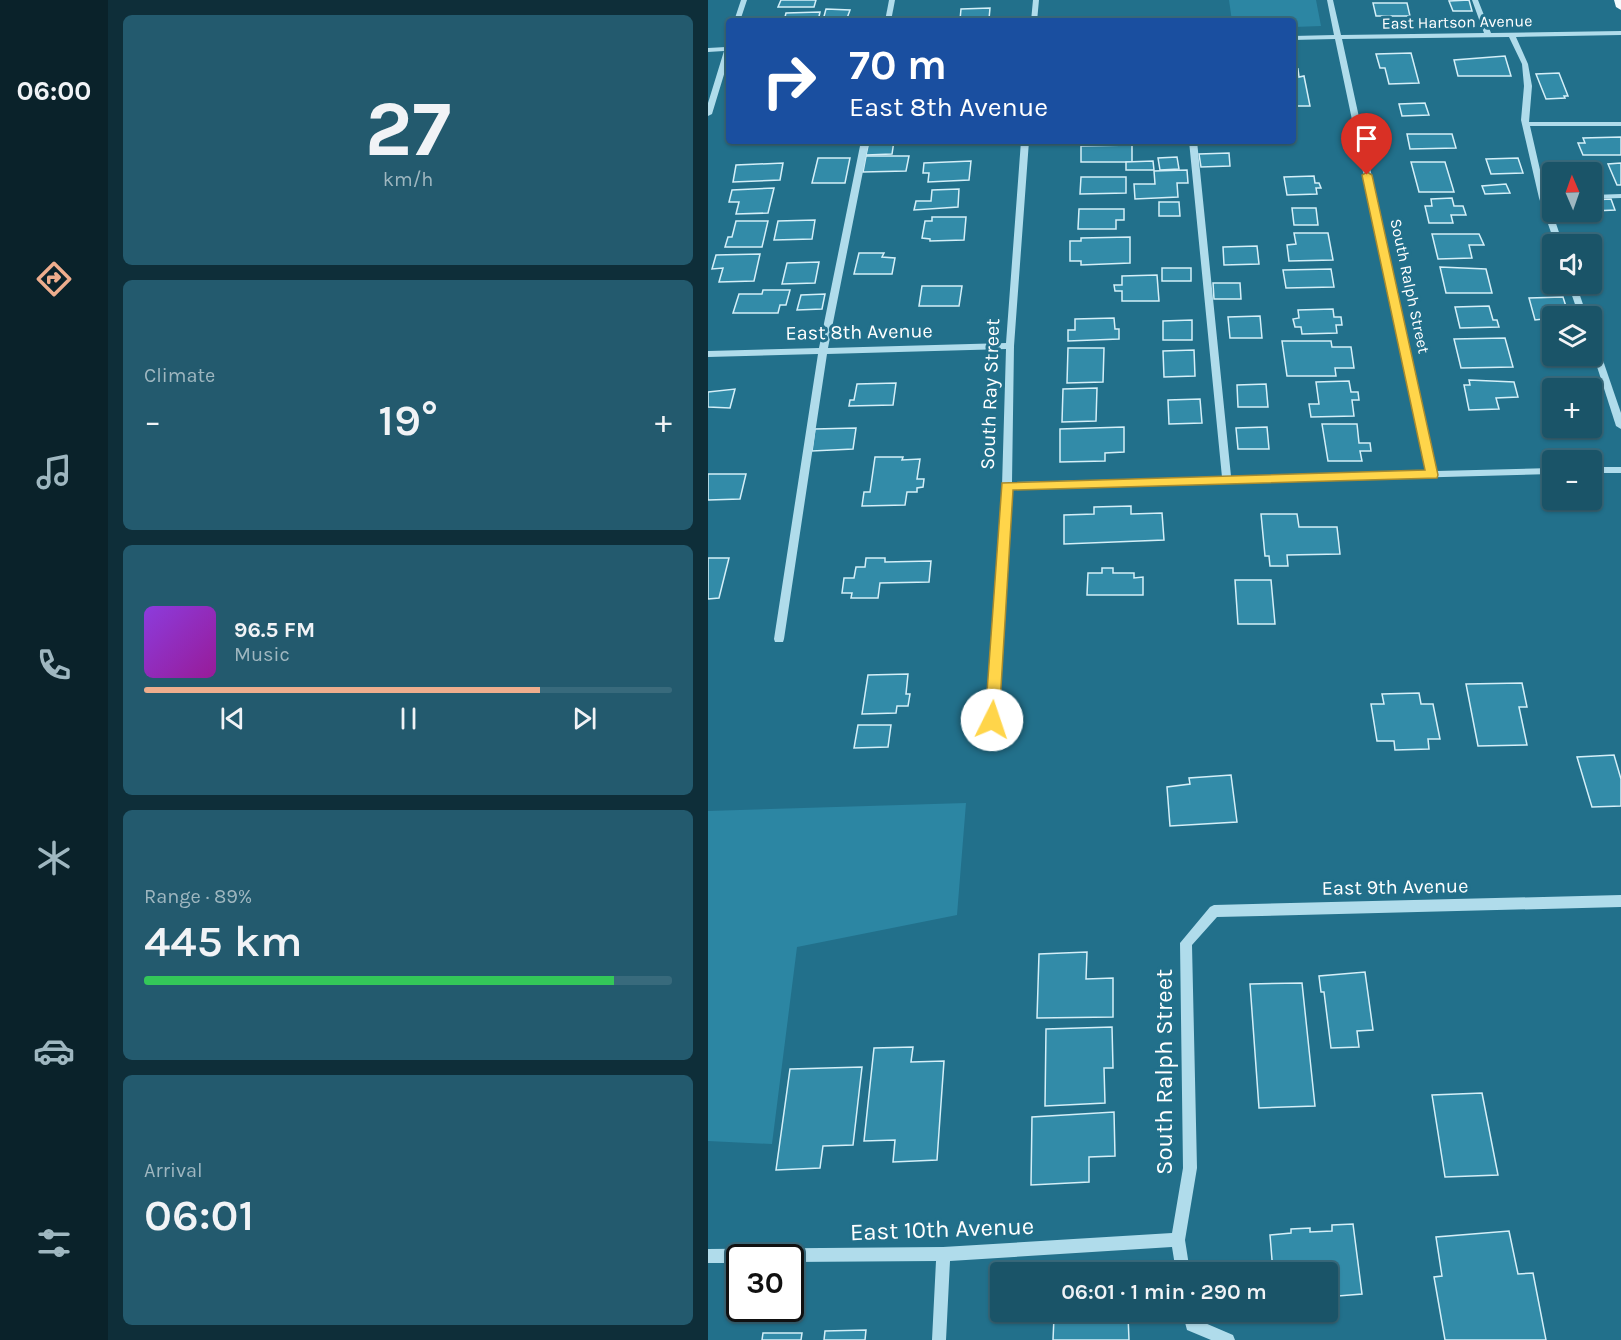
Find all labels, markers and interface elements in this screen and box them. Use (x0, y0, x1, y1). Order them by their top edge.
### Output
street label: East Hartson Avenue (1382, 11, 1532, 33)
text: 70 m (849, 40, 947, 90)
icon: right (750, 42, 828, 120)
text: 06:00 (17, 75, 91, 107)
text: 27 (365, 83, 451, 175)
text: East 8th Avenue (849, 91, 1048, 123)
pin (1341, 113, 1392, 175)
icon: arrive (1350, 122, 1383, 155)
north arrow (1542, 162, 1602, 222)
map controls (1542, 162, 1602, 510)
text: km/h (383, 168, 433, 191)
street label: South Ralph Street (1386, 217, 1434, 355)
button: sound (1542, 234, 1602, 294)
icon: directions (33, 258, 75, 300)
button: layers (1542, 306, 1602, 366)
street label: South Ray Street (976, 317, 1004, 470)
street label: East 8th Avenue (785, 319, 933, 345)
text: Climate (144, 364, 215, 387)
button: + (1542, 378, 1602, 438)
text: 19° (378, 394, 438, 446)
text: − (144, 402, 161, 440)
text: + (655, 402, 672, 440)
button: − (1542, 450, 1602, 510)
icon: music (33, 451, 75, 493)
text: 96.5 FM (234, 617, 315, 643)
text: Music (234, 643, 290, 666)
icon: phone (33, 644, 75, 686)
position arrow (960, 688, 1024, 752)
icon: previous (216, 702, 249, 735)
icon: pause (392, 702, 425, 735)
icon: next (568, 702, 601, 735)
icon: climate (33, 837, 75, 879)
street label: East 9th Avenue (1321, 874, 1469, 900)
text: Range · 89% (144, 885, 252, 908)
text: 445 km (144, 915, 303, 967)
street label: South Ralph Street (1150, 969, 1178, 1175)
icon: car (33, 1030, 75, 1072)
text: Arrival (144, 1159, 203, 1182)
text: 06:01 (144, 1189, 254, 1241)
street label: East 10th Avenue (849, 1212, 1035, 1246)
icon: filters (33, 1222, 75, 1264)
speed limit sign: 30 (726, 1244, 804, 1322)
text: 06:01 · 1 min · 290 m (1061, 1279, 1267, 1305)

